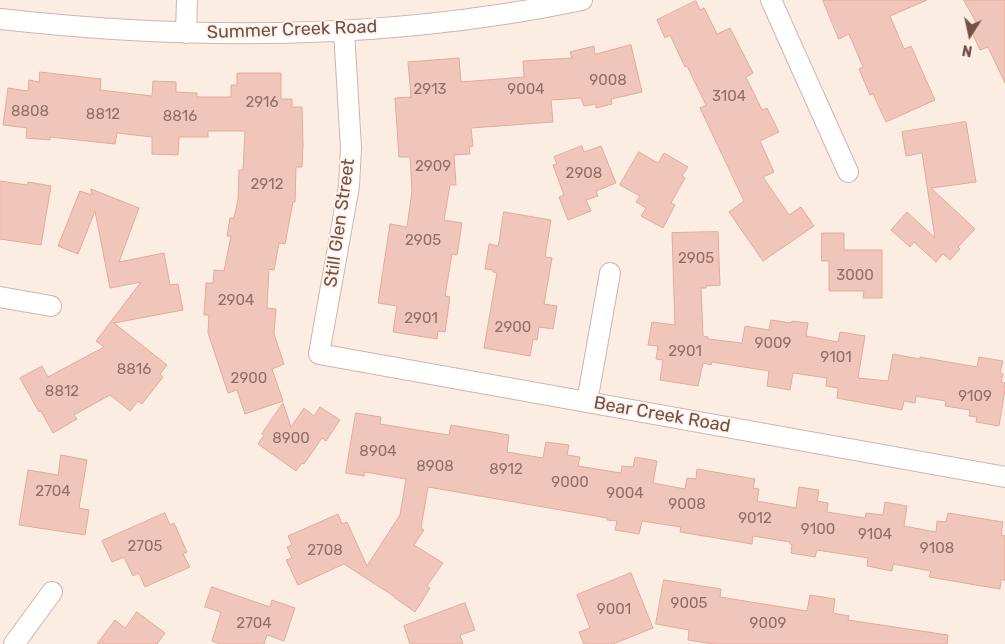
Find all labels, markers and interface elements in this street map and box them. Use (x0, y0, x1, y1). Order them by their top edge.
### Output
north arrow (945, 10, 995, 60)
street label: Summer Creek Road (206, 16, 378, 44)
text: N (961, 41, 974, 60)
house number: 9008 (589, 72, 627, 90)
house number: 2913 (413, 81, 447, 99)
house number: 9004 (507, 81, 545, 99)
house number: 3104 (712, 88, 746, 106)
house number: 2916 (245, 94, 279, 112)
house number: 8808 (11, 103, 49, 121)
house number: 8812 (86, 106, 120, 124)
house number: 8816 (163, 108, 197, 126)
street label: Still Glen Street (320, 157, 360, 289)
house number: 2909 (415, 158, 451, 176)
house number: 2908 (566, 165, 602, 183)
house number: 2912 (251, 176, 283, 194)
house number: 2905 (405, 232, 441, 250)
house number: 2905 (678, 250, 714, 268)
house number: 3000 (836, 267, 874, 285)
house number: 2904 (218, 292, 254, 310)
house number: 2901 (404, 310, 438, 328)
house number: 2900 (495, 319, 531, 337)
house number: 9009 (755, 335, 791, 353)
house number: 2901 (668, 343, 702, 361)
house number: 9101 (820, 349, 852, 367)
house number: 8816 (117, 361, 151, 379)
house number: 2900 (231, 370, 267, 388)
house number: 8812 (45, 383, 79, 401)
house number: 9109 (958, 388, 992, 406)
street label: Bear Creek Road (592, 392, 732, 438)
house number: 8900 (272, 430, 310, 448)
house number: 8904 (359, 443, 397, 461)
house number: 8908 (416, 458, 454, 476)
house number: 8912 (489, 461, 523, 479)
house number: 9000 (551, 474, 589, 492)
house number: 2704 (35, 483, 71, 501)
house number: 9004 (606, 485, 644, 503)
house number: 9008 (668, 496, 706, 514)
house number: 9012 (738, 510, 772, 528)
house number: 9100 (801, 521, 835, 539)
house number: 9104 (858, 526, 892, 544)
house number: 2705 (128, 538, 162, 556)
house number: 9108 (920, 540, 954, 558)
house number: 2708 (307, 542, 343, 560)
house number: 9005 (671, 595, 707, 613)
house number: 9001 (597, 601, 631, 619)
house number: 2704 (236, 615, 272, 633)
house number: 9009 (750, 615, 786, 633)

